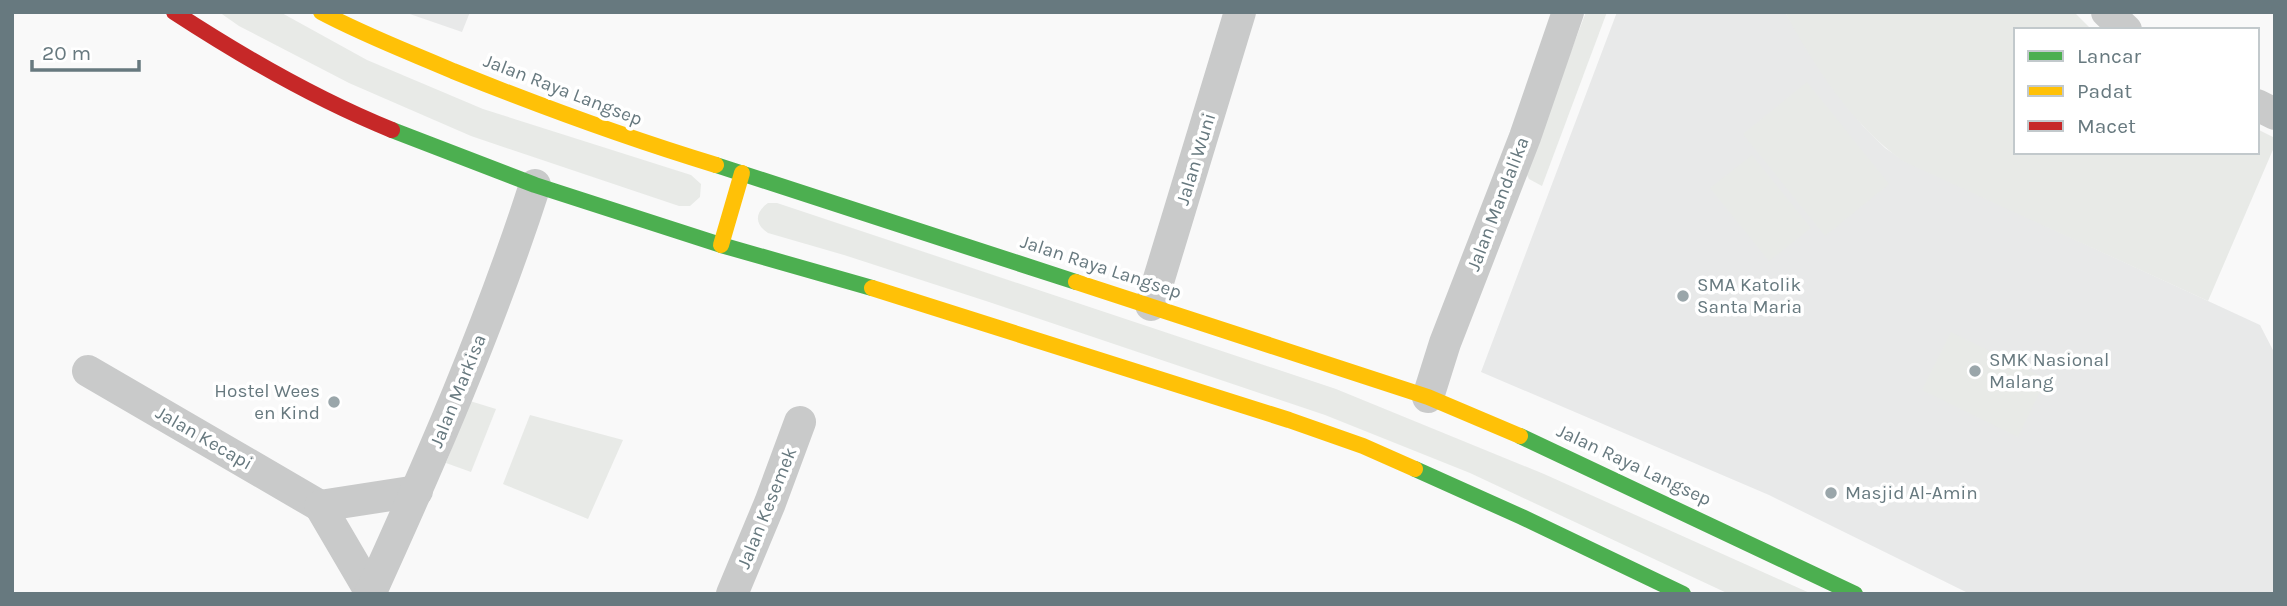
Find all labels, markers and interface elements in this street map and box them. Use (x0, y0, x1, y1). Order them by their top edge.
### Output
scale bar (32, 28, 138, 72)
legend (2014, 28, 2259, 154)
text: 20 m (42, 41, 91, 65)
text: Lancar (2077, 44, 2141, 68)
street label: Jalan Raya Langsep (481, 50, 645, 130)
text: Padat (2077, 79, 2132, 103)
street label: Jalan Wuni (1172, 110, 1220, 208)
text: Macet (2077, 114, 2136, 138)
street label: Jalan Mandalika (1462, 134, 1534, 274)
street label: Jalan Raya Langsep (1018, 231, 1184, 303)
place label: SMA Katolik Santa Maria (1697, 274, 1802, 318)
marker: SMA Katolik Santa Maria (1675, 288, 1691, 304)
street label: Jalan Markisa (425, 331, 491, 451)
place label: SMK Nasional Malang (1989, 349, 2109, 393)
marker: SMK Nasional Malang (1967, 363, 1983, 379)
place label: Hostel Wees en Kind (214, 380, 320, 424)
marker: Hostel Wees en Kind (326, 394, 342, 410)
street label: Jalan Kecapi (152, 401, 256, 475)
street label: Jalan Raya Langsep (1553, 419, 1715, 511)
street label: Jalan Kesemek (733, 444, 801, 572)
place label: Masjid Al-Amin (1845, 482, 1978, 504)
marker: Masjid Al-Amin (1823, 485, 1839, 501)

